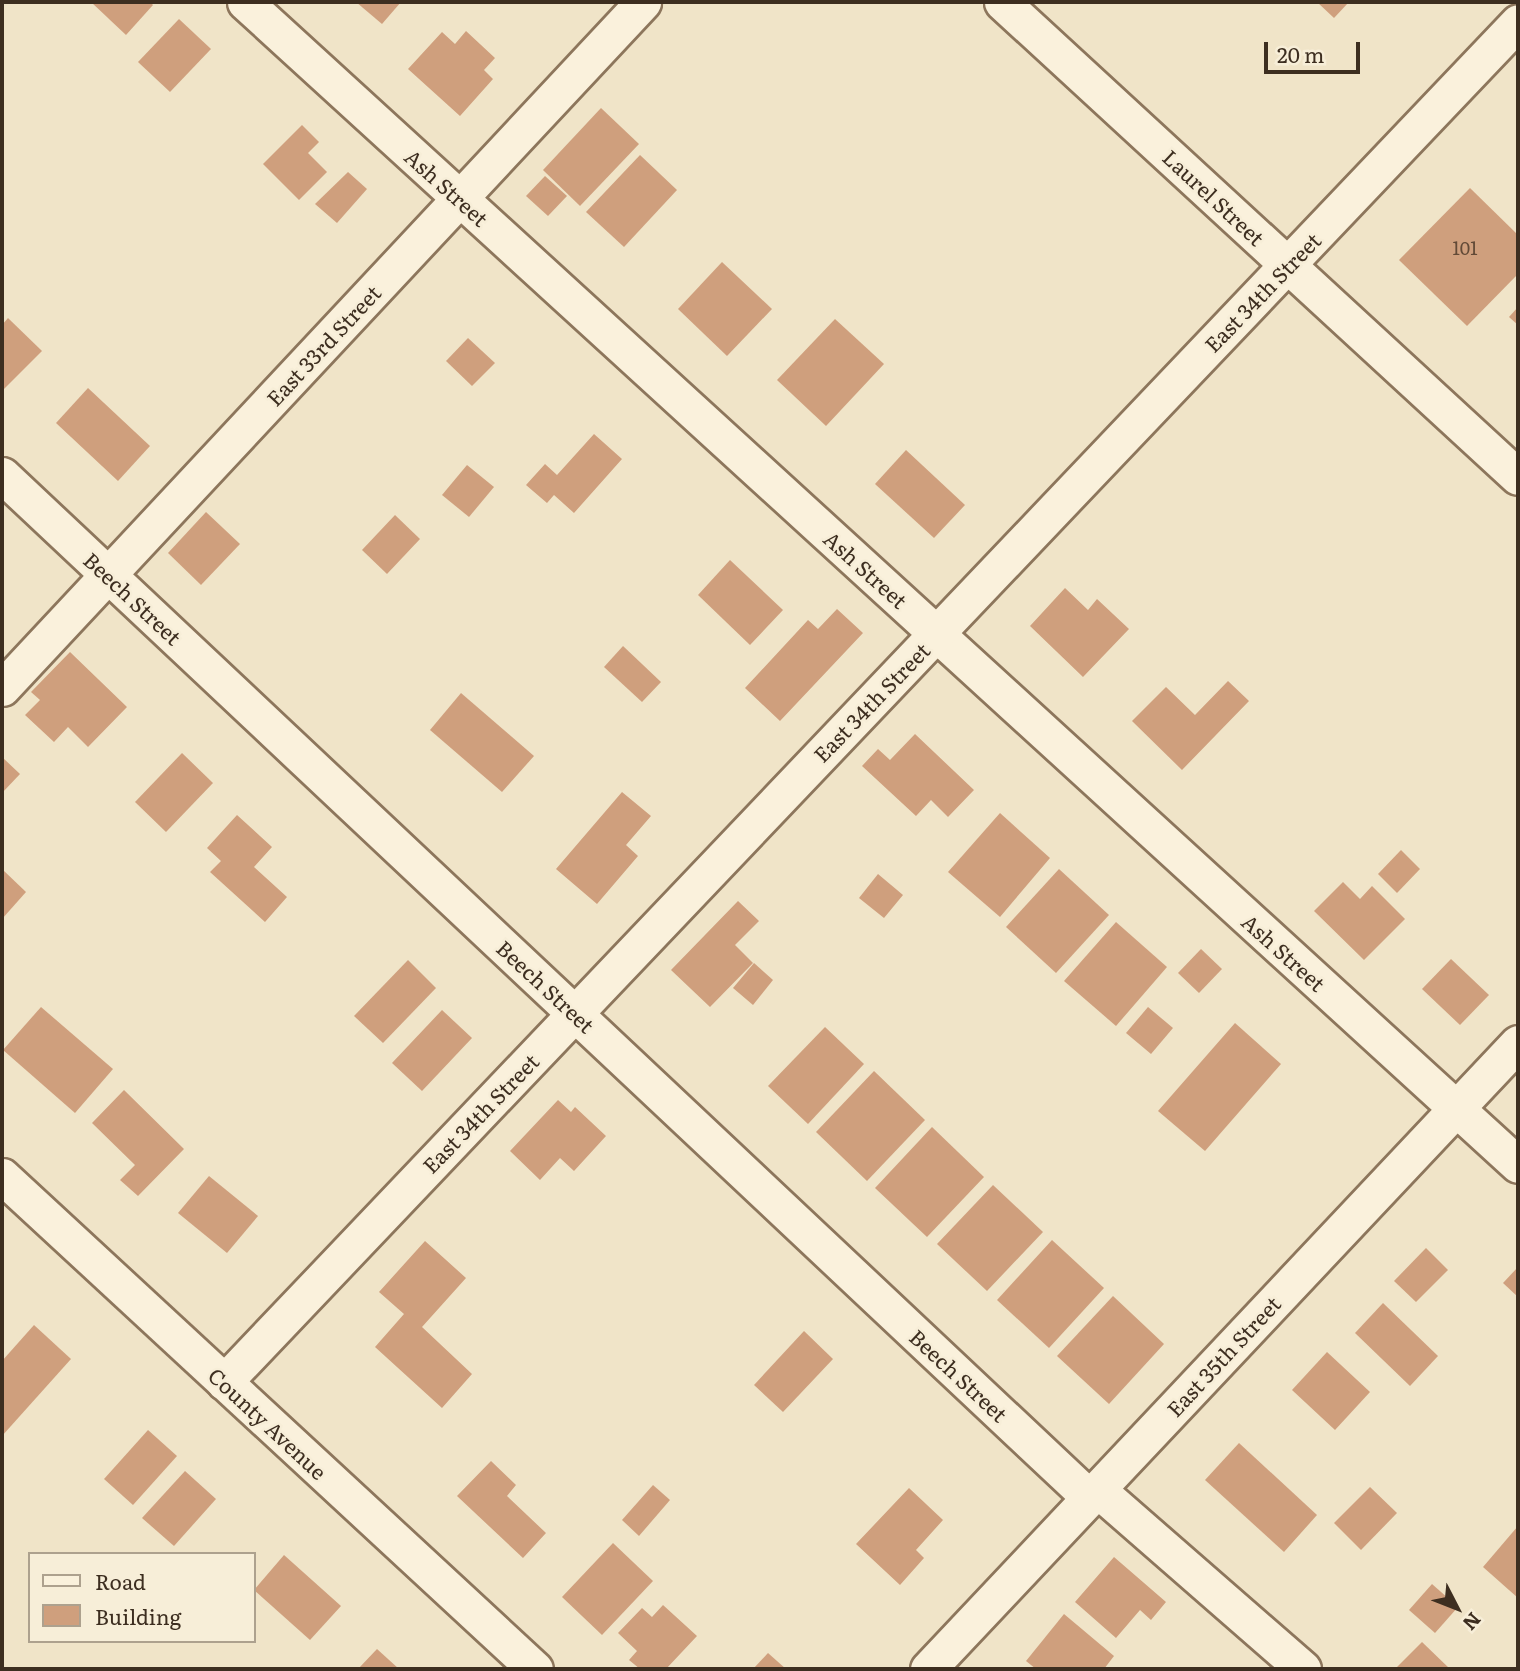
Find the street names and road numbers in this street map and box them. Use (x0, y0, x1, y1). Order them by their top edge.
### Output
street label: Ash Street (400, 143, 494, 231)
street label: Laurel Street (1158, 144, 1270, 250)
street label: East 34th Street (1199, 227, 1325, 357)
street label: East 33rd Street (261, 280, 385, 410)
street label: Ash Street (819, 525, 913, 613)
street label: Beech Street (79, 546, 187, 650)
street label: East 34th Street (808, 637, 934, 767)
street label: Ash Street (1237, 908, 1331, 996)
street label: Beech Street (492, 934, 600, 1038)
street label: East 34th Street (417, 1048, 543, 1178)
street label: East 35th Street (1161, 1291, 1285, 1421)
street label: Beech Street (905, 1323, 1013, 1427)
street label: County Avenue (204, 1362, 332, 1484)

